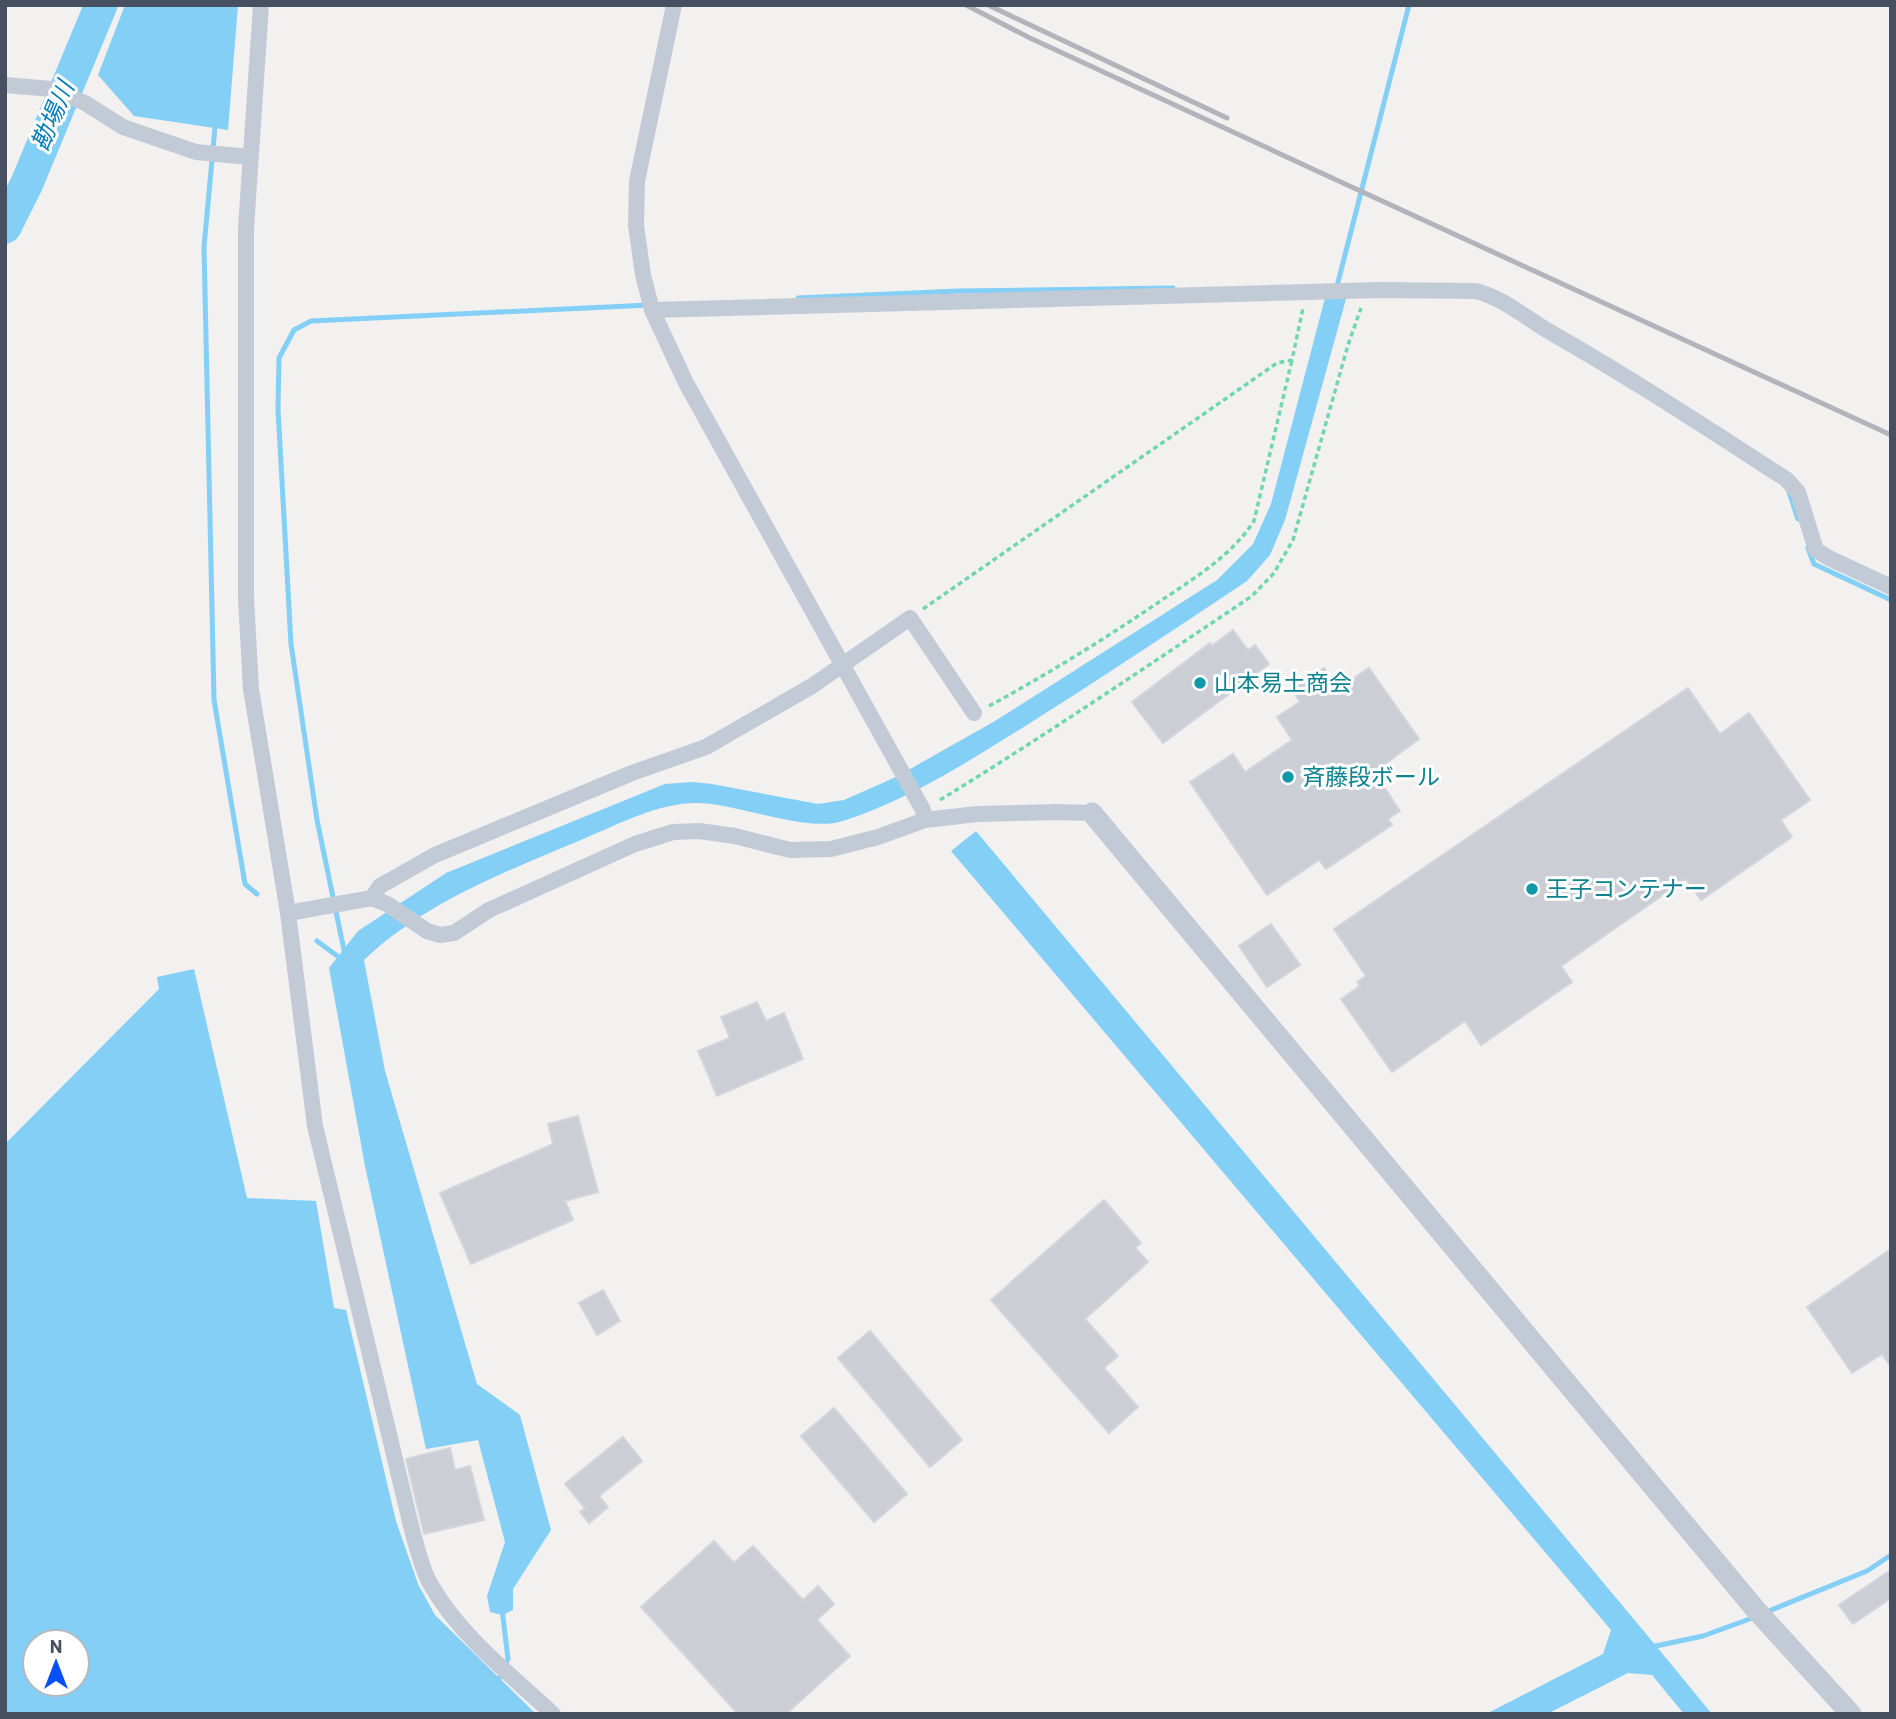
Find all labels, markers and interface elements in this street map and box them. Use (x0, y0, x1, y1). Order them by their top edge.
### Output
water label: 勘場川 (24, 74, 80, 154)
place label: 山本易土商会 (1214, 668, 1352, 696)
marker: 山本易土商会 (1192, 675, 1208, 691)
place label: 斉藤段ボール (1302, 762, 1440, 790)
marker: 斉藤段ボール (1280, 769, 1296, 785)
place label: 王子コンテナー (1546, 874, 1707, 902)
marker: 王子コンテナー (1524, 881, 1540, 897)
north arrow (21, 1628, 91, 1698)
text: N (50, 1634, 62, 1657)

